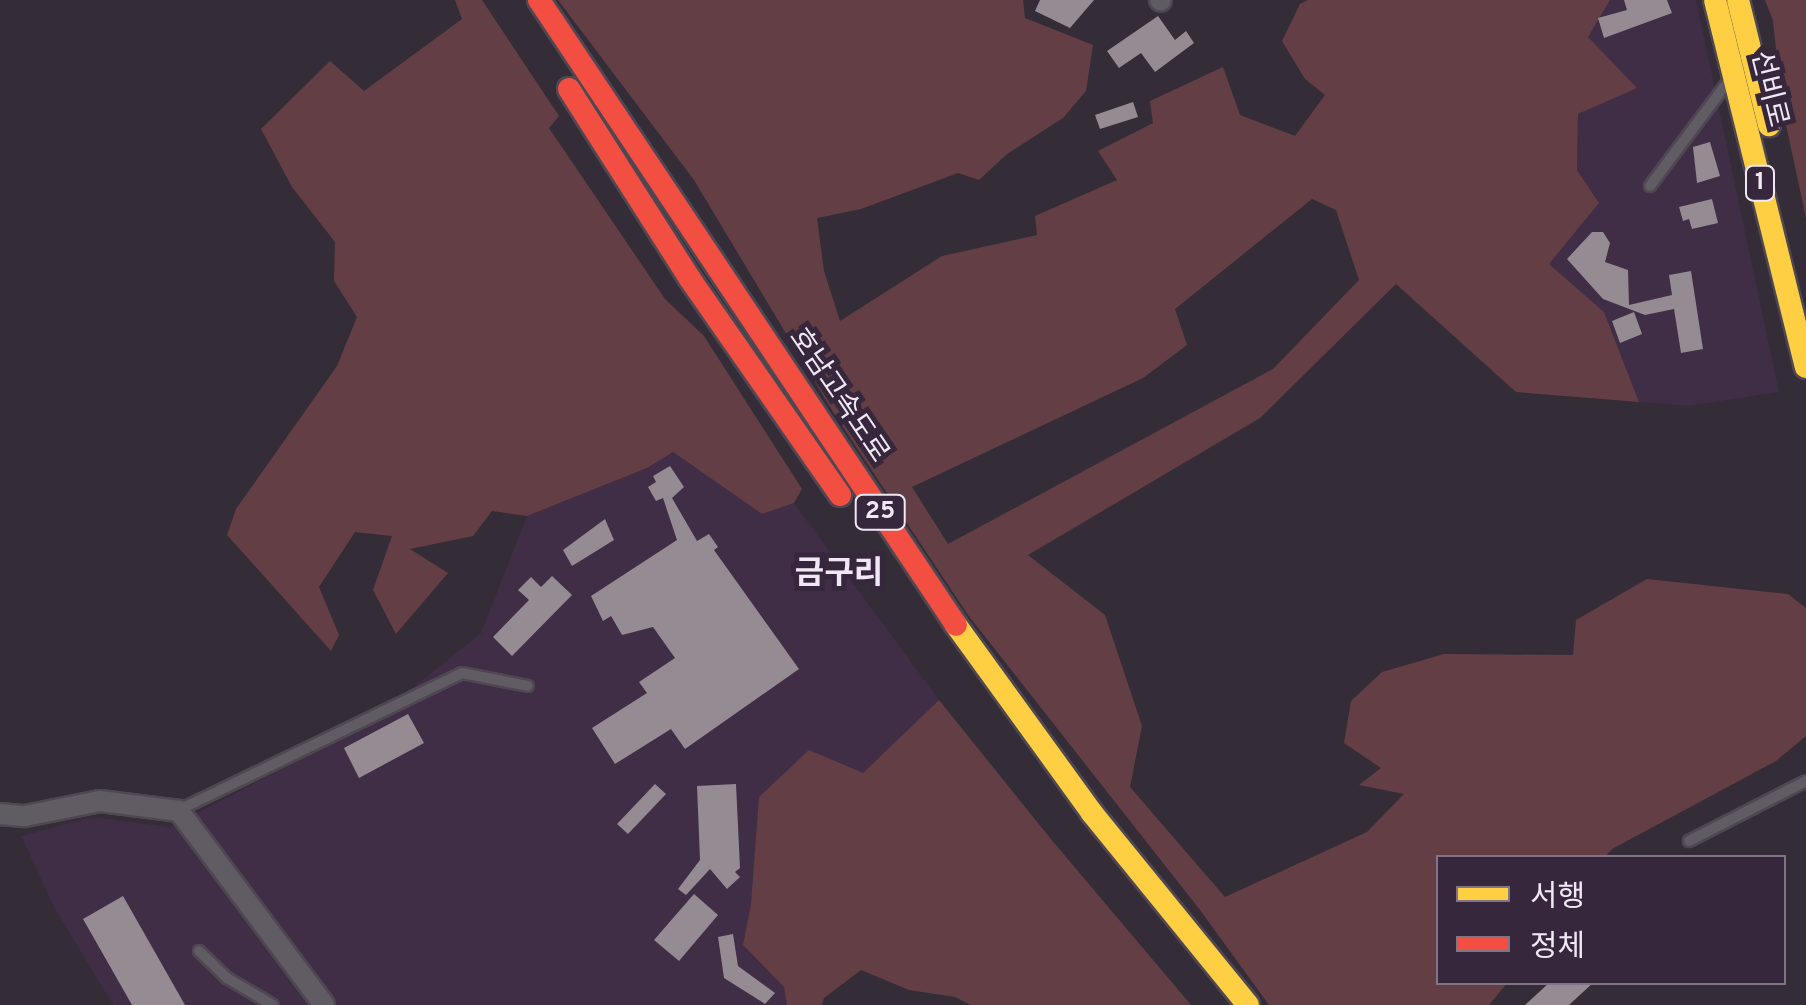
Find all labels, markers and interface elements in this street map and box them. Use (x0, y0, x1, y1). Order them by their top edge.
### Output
street label: 선비로 (1742, 47, 1794, 131)
road number: 1 (1745, 163, 1775, 203)
street label: 호남고속도로 (781, 323, 895, 469)
road number: 25 (852, 492, 908, 532)
district label: 금구리 (795, 556, 883, 594)
legend (1436, 855, 1786, 985)
text: 서행 (1530, 880, 1585, 917)
text: 정체 (1530, 930, 1585, 967)

